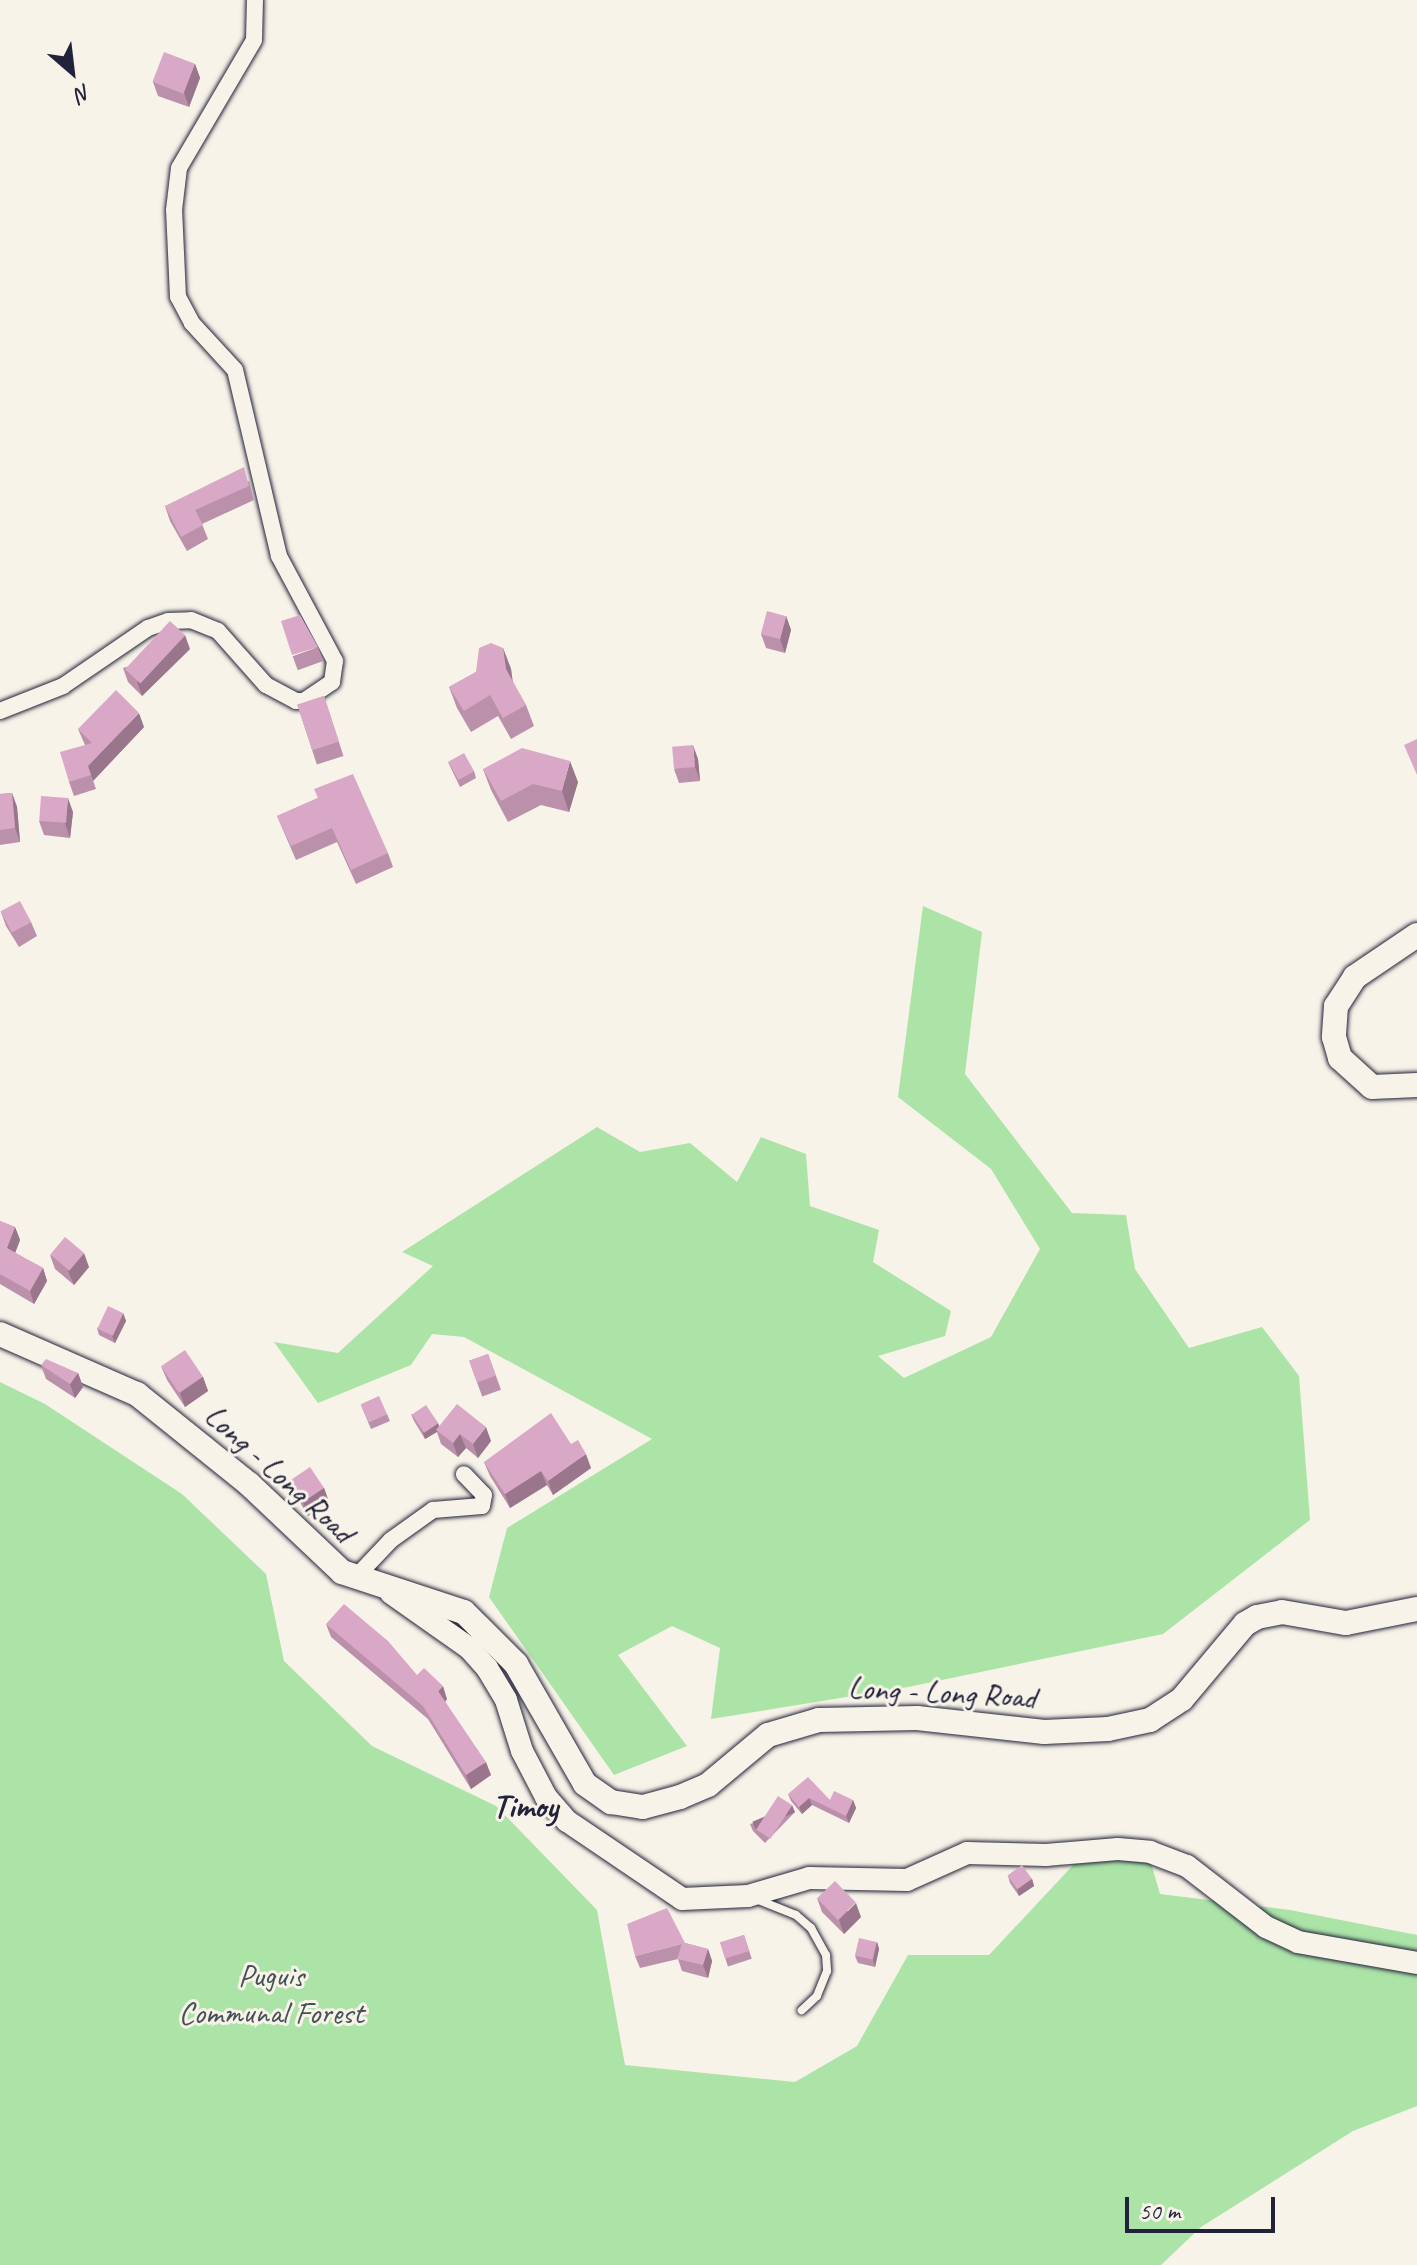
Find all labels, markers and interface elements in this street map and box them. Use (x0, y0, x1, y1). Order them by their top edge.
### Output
north arrow (32, 32, 112, 112)
text: N (71, 78, 96, 109)
street label: Long - Long Road (196, 1397, 362, 1551)
street label: Long - Long Road (847, 1669, 1037, 1717)
district label: Timoy (492, 1786, 558, 1826)
park label: Puguis Communal Forest (178, 1958, 364, 2033)
scale bar (1129, 2181, 1279, 2231)
text: 50 m (1139, 2196, 1180, 2226)

